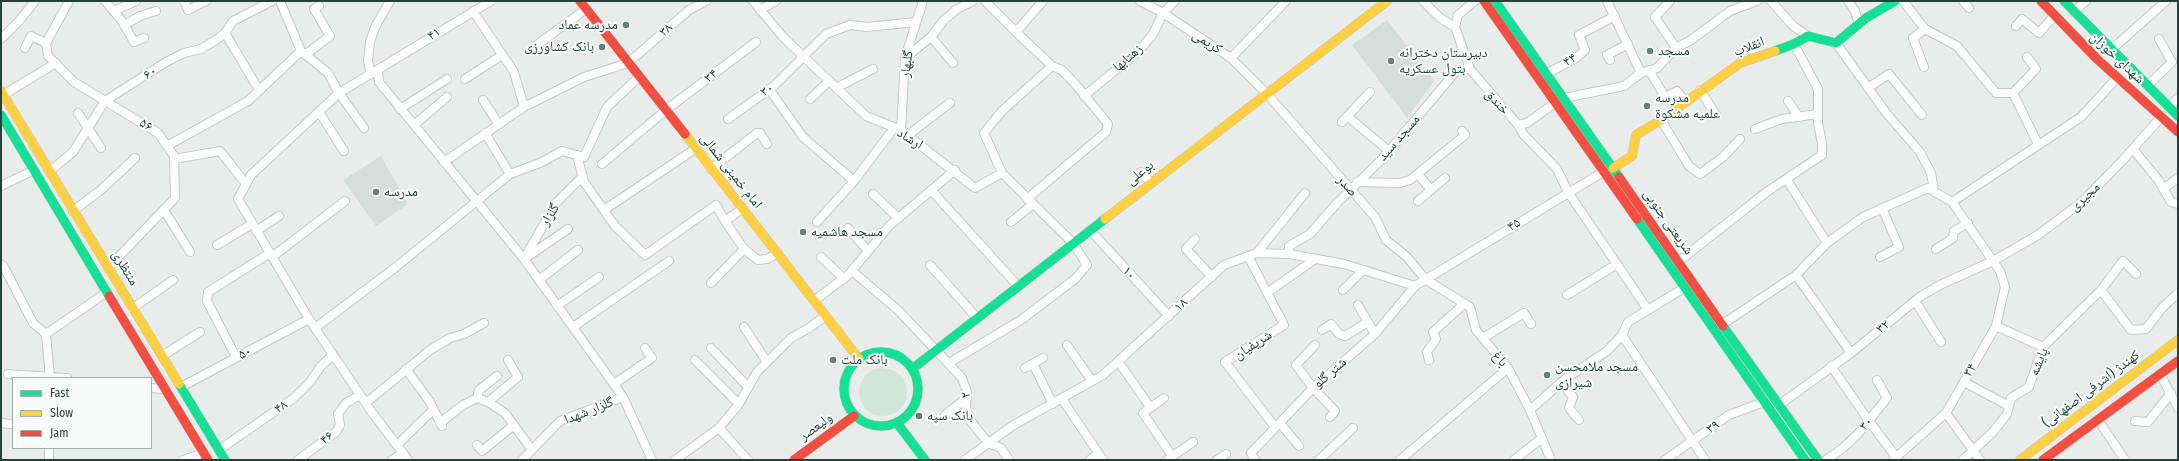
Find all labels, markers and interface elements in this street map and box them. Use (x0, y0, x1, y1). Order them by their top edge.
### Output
place label: مدرسه عماد (559, 17, 618, 33)
marker: مدرسه عماد (621, 20, 631, 30)
street label: ۳۸ (656, 20, 676, 40)
street label: ۴۱ (424, 24, 444, 44)
street label: کریمی (1189, 26, 1225, 58)
street label: شهدای خوزان (2086, 28, 2148, 88)
street label: انقلاب (1731, 33, 1767, 61)
place label: بانک کشاورزی (524, 39, 594, 55)
street label: زهتابها (1110, 41, 1146, 75)
marker: بانک کشاورزی (597, 42, 607, 52)
place label: مسجد (1658, 43, 1690, 59)
place label: دبیرستان دخترانه بتول عسکریه (1399, 45, 1488, 78)
marker: مسجد (1645, 46, 1655, 56)
street label: گلبهار (897, 49, 917, 79)
street label: ۴۴ (1560, 50, 1580, 70)
marker: دبیرستان دخترانه بتول عسکریه (1386, 56, 1396, 66)
street label: ۶۰ (140, 63, 160, 83)
street label: ۳۴ (701, 66, 721, 86)
street label: ۳۰ (757, 80, 777, 100)
street label: خندق (1481, 86, 1513, 118)
place label: مدرسه علمیه مشکوة (1655, 90, 1720, 122)
marker: مدرسه علمیه مشکوة (1642, 101, 1652, 111)
street label: مسجد سید (1374, 111, 1424, 165)
street label: ۵۶ (136, 115, 156, 135)
street label: ارشاد (894, 125, 926, 153)
street label: امام خمینی شمالی (696, 130, 766, 212)
street label: بوعلی (1123, 157, 1157, 189)
street label: صدر (1333, 172, 1361, 200)
street label: مجیری (2066, 179, 2104, 215)
place label: مدرسه (384, 184, 418, 200)
street label: شریعتی جنوبی (1639, 186, 1697, 258)
marker: مدرسه (371, 187, 381, 197)
street label: گلزار (537, 201, 563, 229)
street label: ۴۵ (1504, 215, 1524, 235)
place label: مسجد هاشمیه (811, 224, 883, 240)
marker: مسجد هاشمیه (798, 227, 808, 237)
street label: منتظری (108, 247, 142, 289)
street label: ۱۰ (1119, 263, 1139, 283)
street label: ۱۸ (1171, 295, 1191, 315)
street label: ۳۲ (1873, 317, 1893, 337)
street label: شریفیان (1231, 327, 1275, 363)
street label: ۵۰ (236, 343, 254, 363)
street label: پایشه (2026, 346, 2052, 378)
street label: کهندژ (اشرفی اصفهانی) (2039, 347, 2143, 431)
street label: باغ (1488, 348, 1512, 370)
place label: بانک ملت (841, 352, 888, 368)
street label: شتر گلو (1310, 354, 1350, 392)
marker: بانک ملت (828, 355, 838, 365)
place label: مسجد ملامحسن شیرازی (1555, 359, 1638, 392)
street label: ۳۴ (1960, 360, 1980, 380)
marker: مسجد ملامحسن شیرازی (1542, 370, 1552, 380)
legend (12, 377, 152, 449)
text: Fast (50, 386, 69, 400)
street label: ۲ (957, 391, 975, 399)
street label: گلزار شهدا (562, 394, 616, 428)
street label: ۴۸ (271, 397, 291, 417)
text: Slow (50, 406, 73, 420)
place label: بانک سپه (927, 408, 973, 424)
street label: ولیعصر (796, 409, 836, 445)
marker: بانک سپه (914, 411, 924, 421)
street label: ۳۰ (1856, 414, 1876, 434)
street label: ۳۹ (1703, 417, 1723, 437)
text: Jam (50, 426, 68, 440)
street label: ۴۶ (317, 428, 337, 448)

